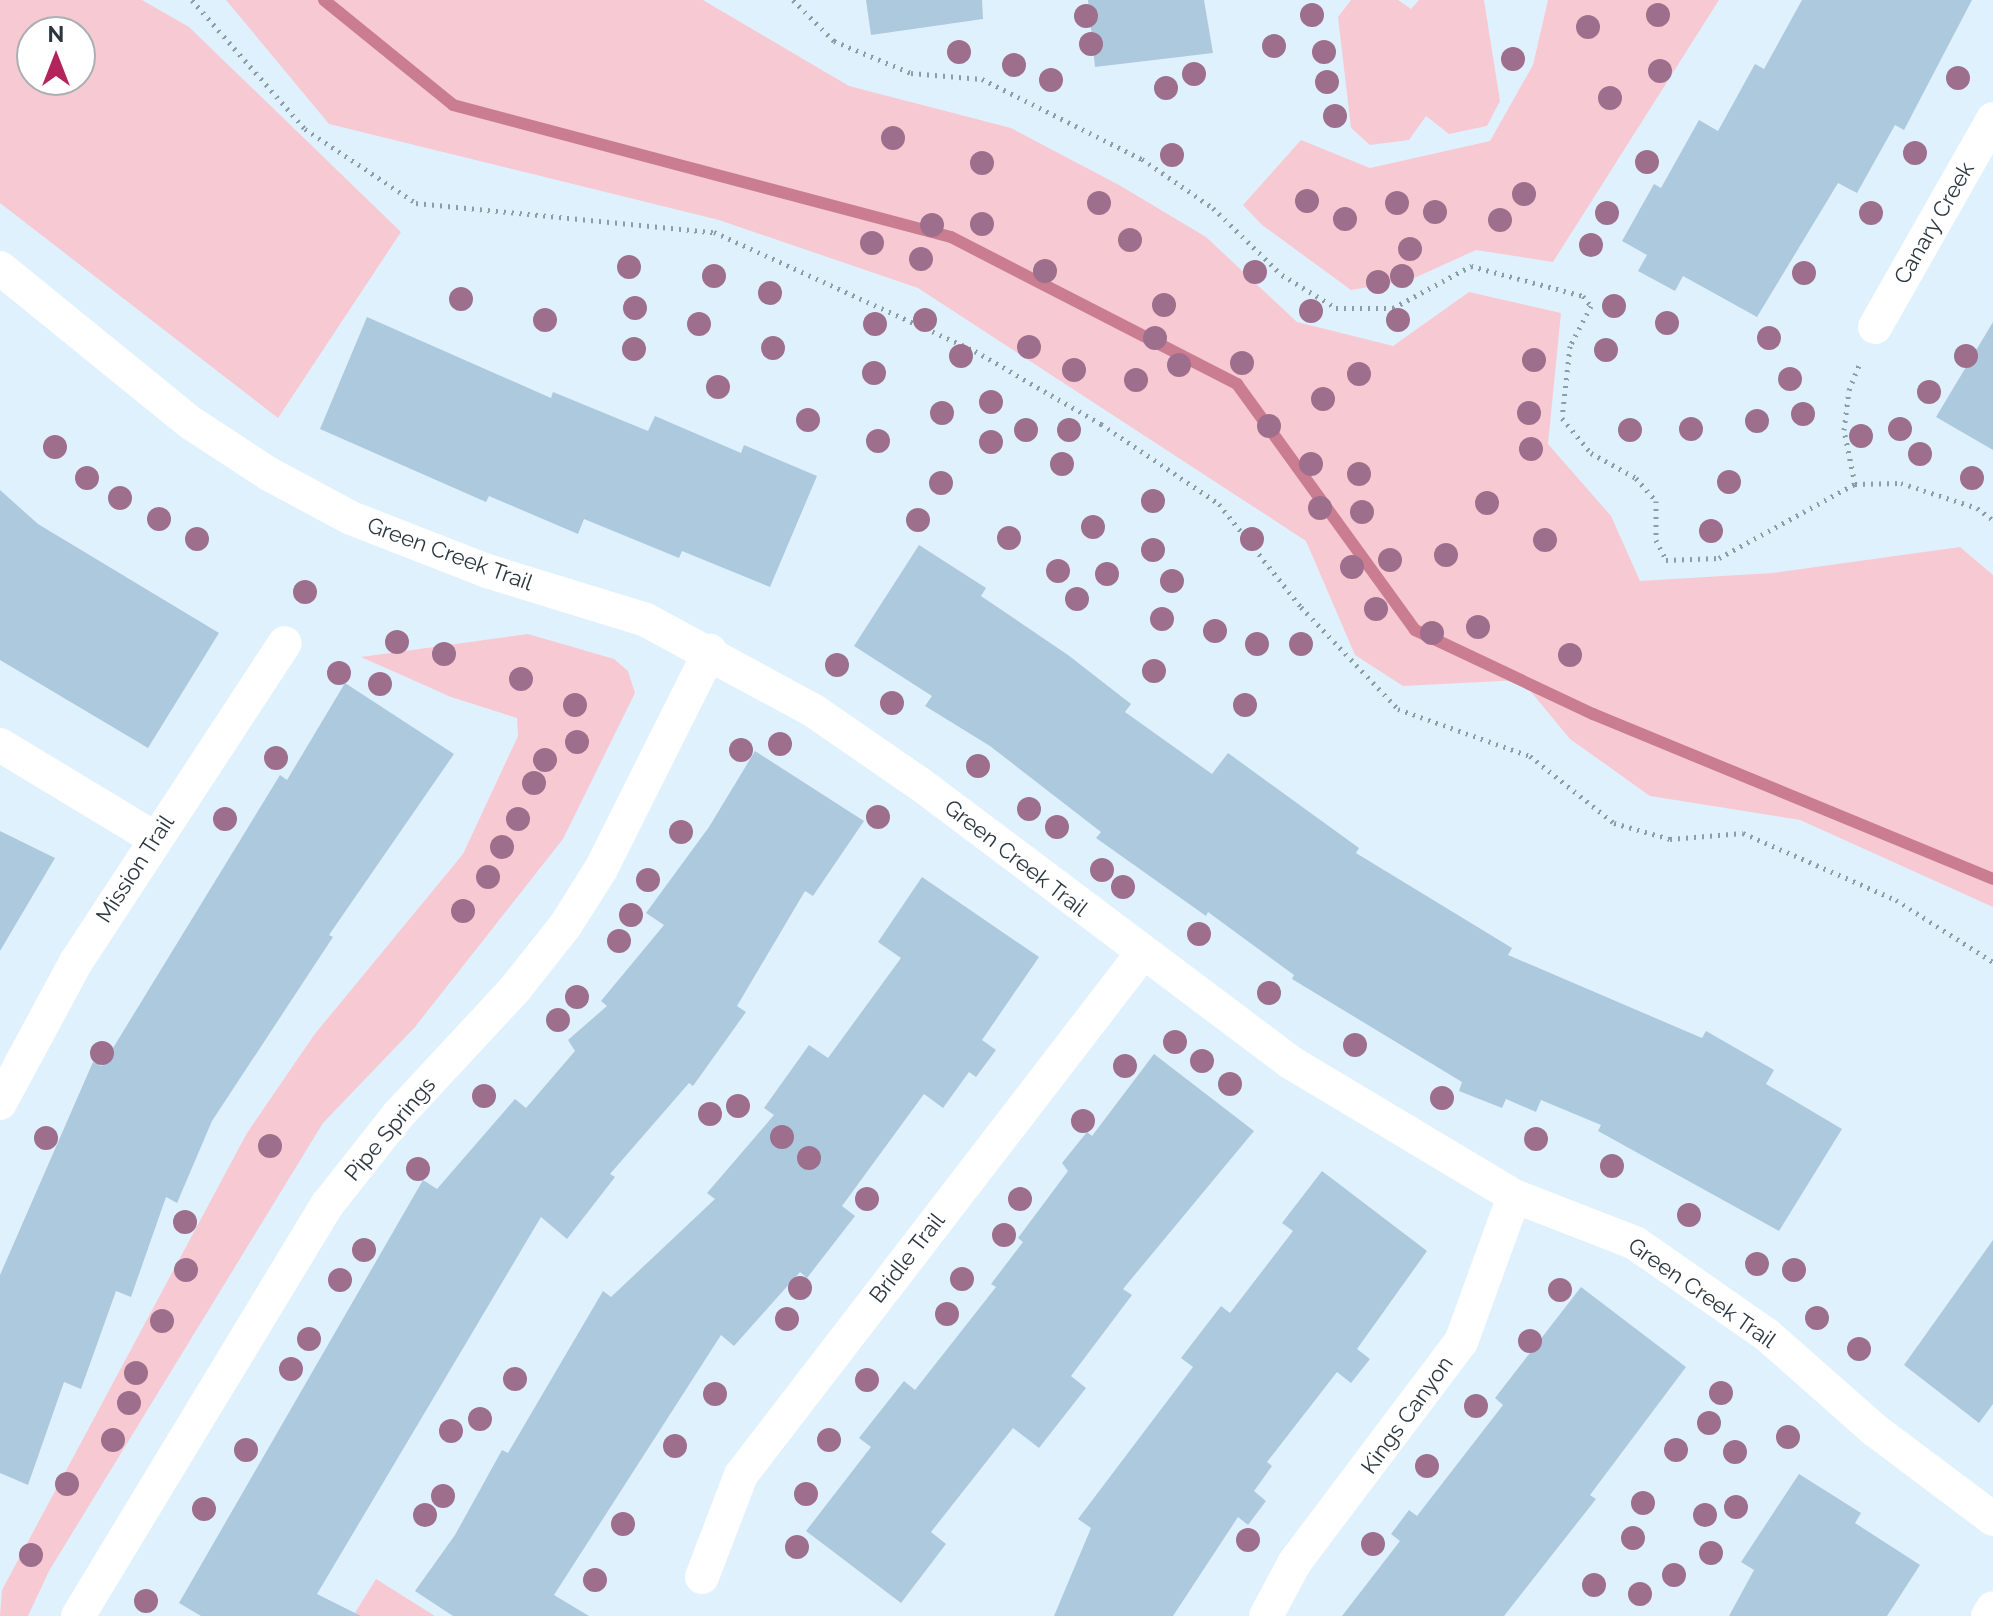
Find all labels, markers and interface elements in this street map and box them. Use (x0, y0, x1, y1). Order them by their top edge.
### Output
north arrow (16, 16, 96, 96)
text: N (48, 21, 64, 47)
street label: Canary Creek (1888, 157, 1980, 289)
street label: Green Creek Trail (363, 512, 537, 596)
street label: Green Creek Trail (939, 794, 1093, 922)
street label: Mission Trail (90, 810, 180, 928)
street label: Pipe Springs (339, 1072, 441, 1186)
street label: Bridle Trail (864, 1208, 950, 1308)
street label: Green Creek Trail (1623, 1232, 1781, 1354)
street label: Kings Canyon (1356, 1351, 1458, 1479)

